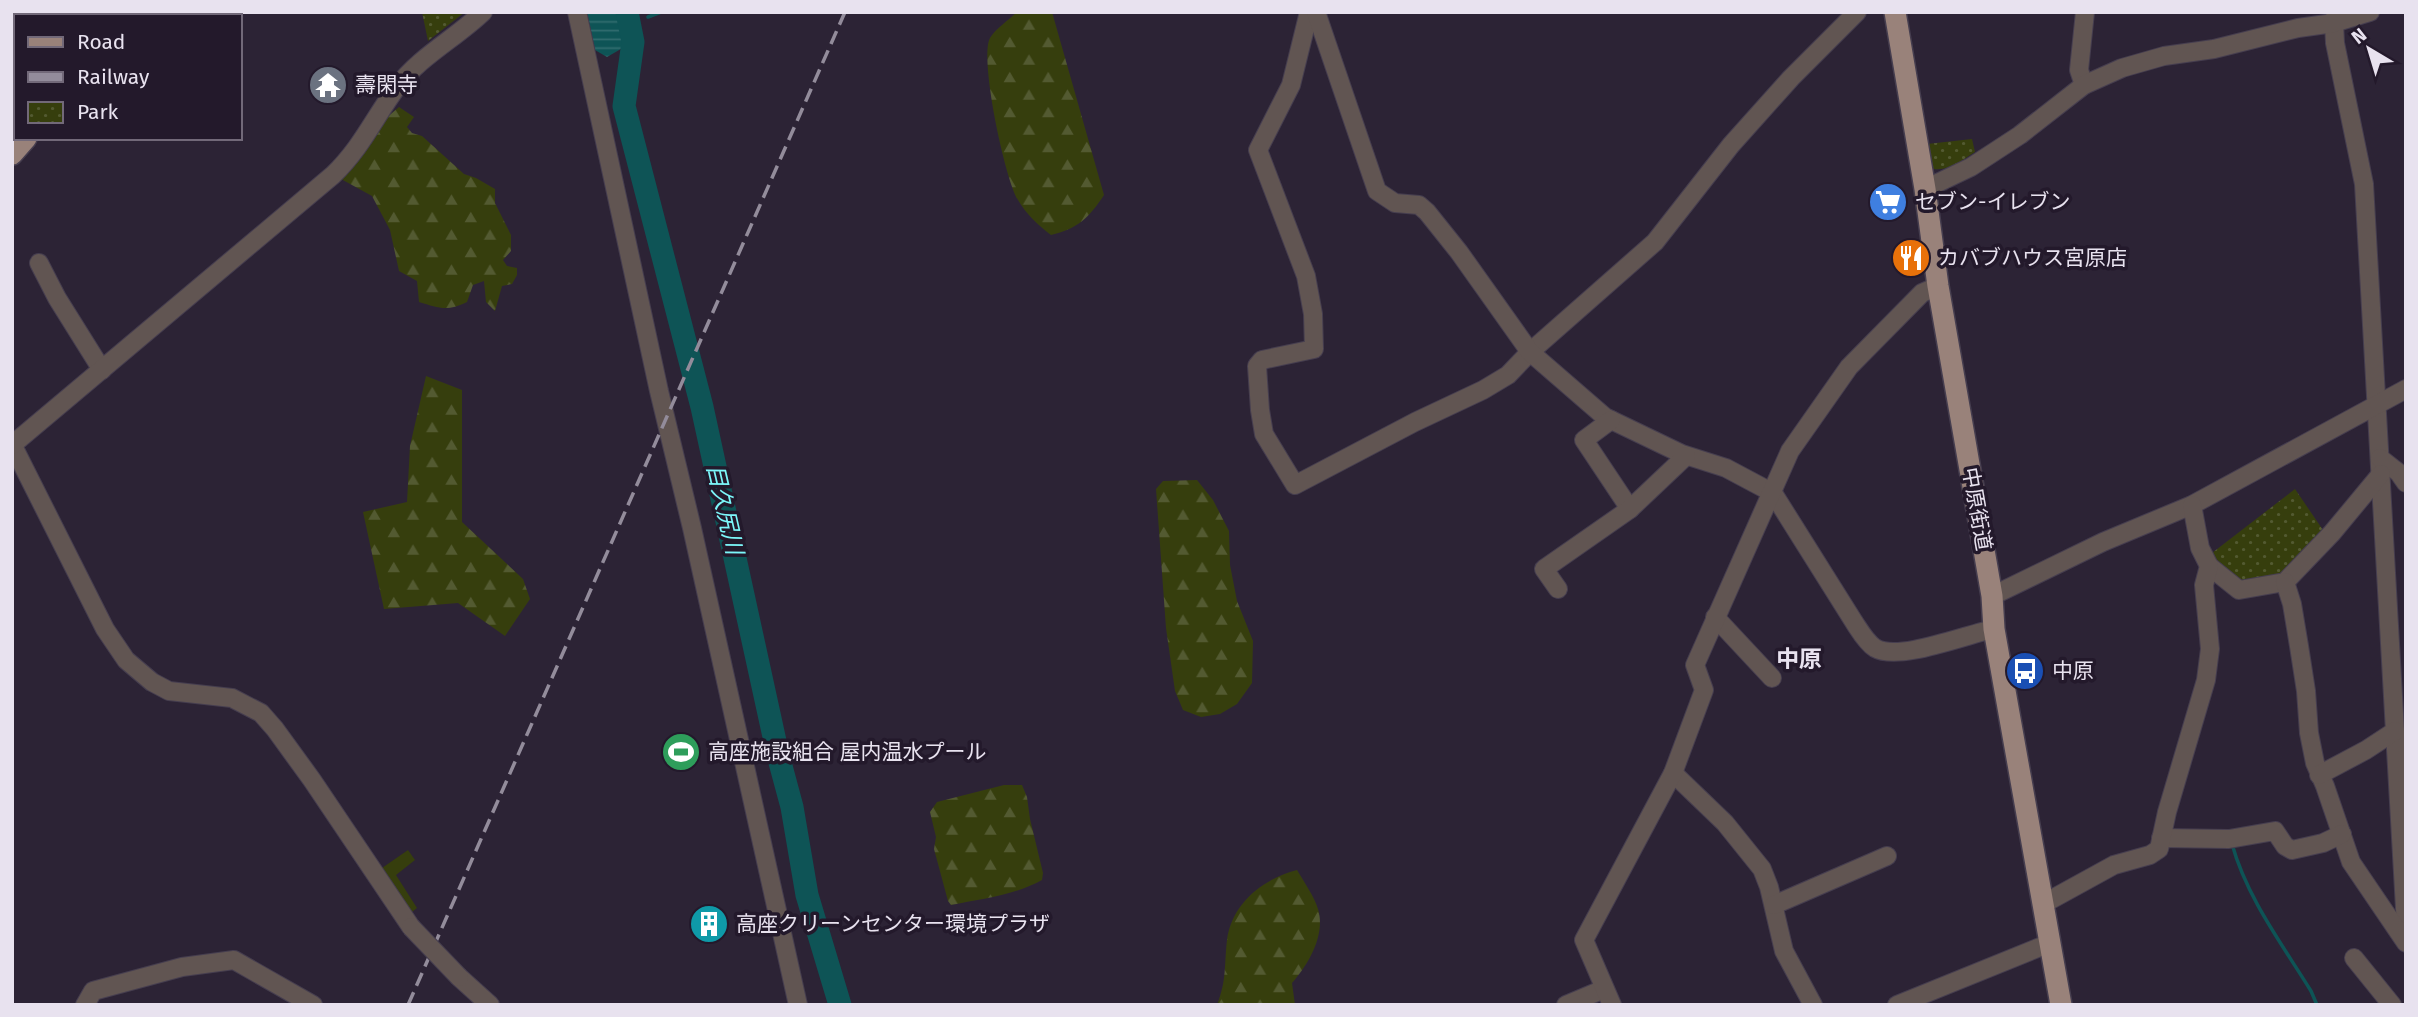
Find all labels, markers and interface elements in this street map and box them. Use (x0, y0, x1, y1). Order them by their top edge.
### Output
legend (14, 14, 242, 140)
north arrow (2334, 14, 2404, 84)
text: N (2347, 23, 2371, 49)
text: Road (77, 29, 125, 55)
text: Railway (77, 64, 150, 90)
temple icon: 壽閑寺 (307, 64, 349, 106)
place label: 壽閑寺 (355, 72, 418, 98)
text: Park (77, 99, 119, 125)
supermarket icon: セブン-イレブン (1867, 181, 1909, 223)
place label: セブン-イレブン (1915, 189, 2070, 215)
restaurant icon: カバブハウス宮原店 (1890, 237, 1932, 279)
place label: カバブハウス宮原店 (1938, 245, 2127, 271)
water label: 目久尻川 (701, 461, 750, 560)
street label: 中原街道 (1957, 465, 1997, 553)
district label: 中原 (1776, 645, 1822, 673)
bus stop icon: 中原 (2004, 650, 2046, 692)
place label: 中原 (2052, 658, 2094, 684)
sports icon: 高座施設組合 屋内温水プール (660, 731, 702, 773)
place label: 高座施設組合 屋内温水プール (708, 739, 987, 765)
building icon: 高座クリーンセンター環境プラザ (688, 903, 730, 945)
place label: 高座クリーンセンター環境プラザ (736, 911, 1050, 937)

